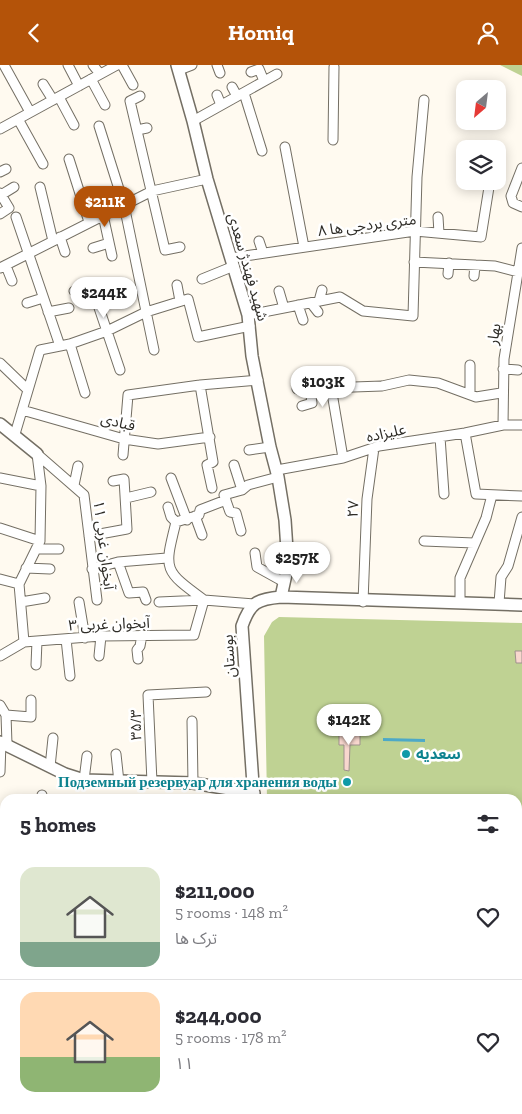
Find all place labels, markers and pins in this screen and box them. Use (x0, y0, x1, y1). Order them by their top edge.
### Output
pin: $211K (70, 185, 140, 228)
pin: $244K (69, 277, 139, 319)
pin: $103K (288, 365, 358, 408)
pin: $257K (262, 541, 332, 584)
pin: $142K (314, 703, 384, 746)
place label: سعدیه (416, 745, 461, 763)
marker: سعدیه (400, 748, 412, 760)
place label: Подземный резервуар для хранения воды (58, 773, 337, 791)
marker: Подземный резервуар для хранения воды (341, 776, 353, 788)

